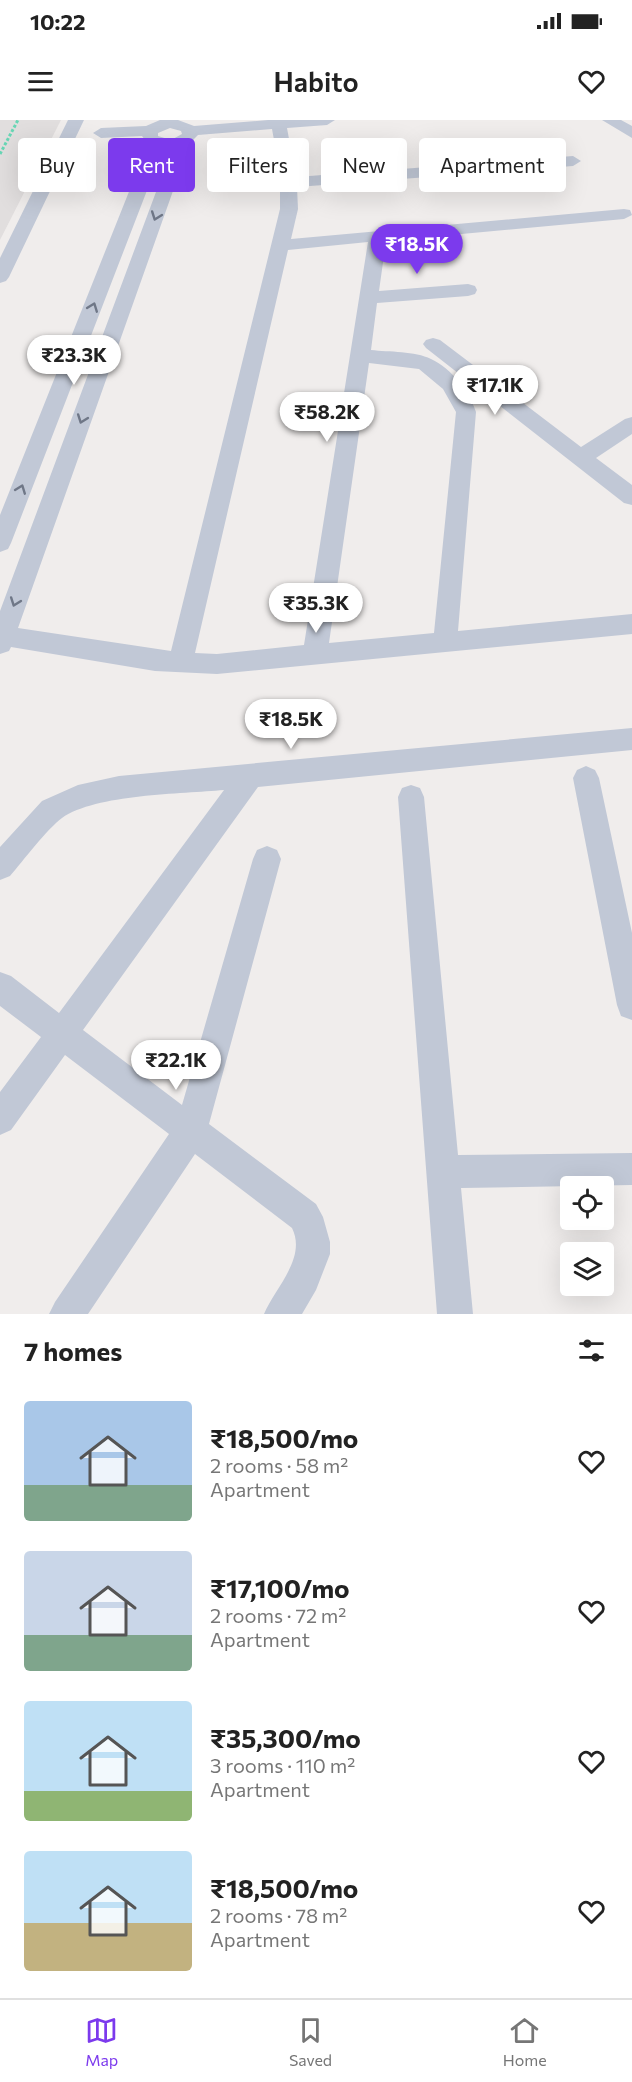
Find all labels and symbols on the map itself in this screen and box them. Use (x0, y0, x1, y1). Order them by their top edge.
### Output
one-way arrow (150, 210, 163, 221)
pin: ₹18.5K (368, 224, 466, 275)
one-way arrow (85, 303, 98, 313)
pin: ₹23.3K (25, 335, 123, 386)
pin: ₹17.1K (446, 365, 544, 416)
pin: ₹58.2K (278, 392, 376, 443)
one-way arrow (76, 413, 89, 424)
one-way arrow (14, 484, 27, 495)
pin: ₹35.3K (267, 583, 365, 634)
one-way arrow (10, 597, 23, 607)
pin: ₹18.5K (242, 699, 340, 750)
pin: ₹22.1K (127, 1040, 225, 1091)

